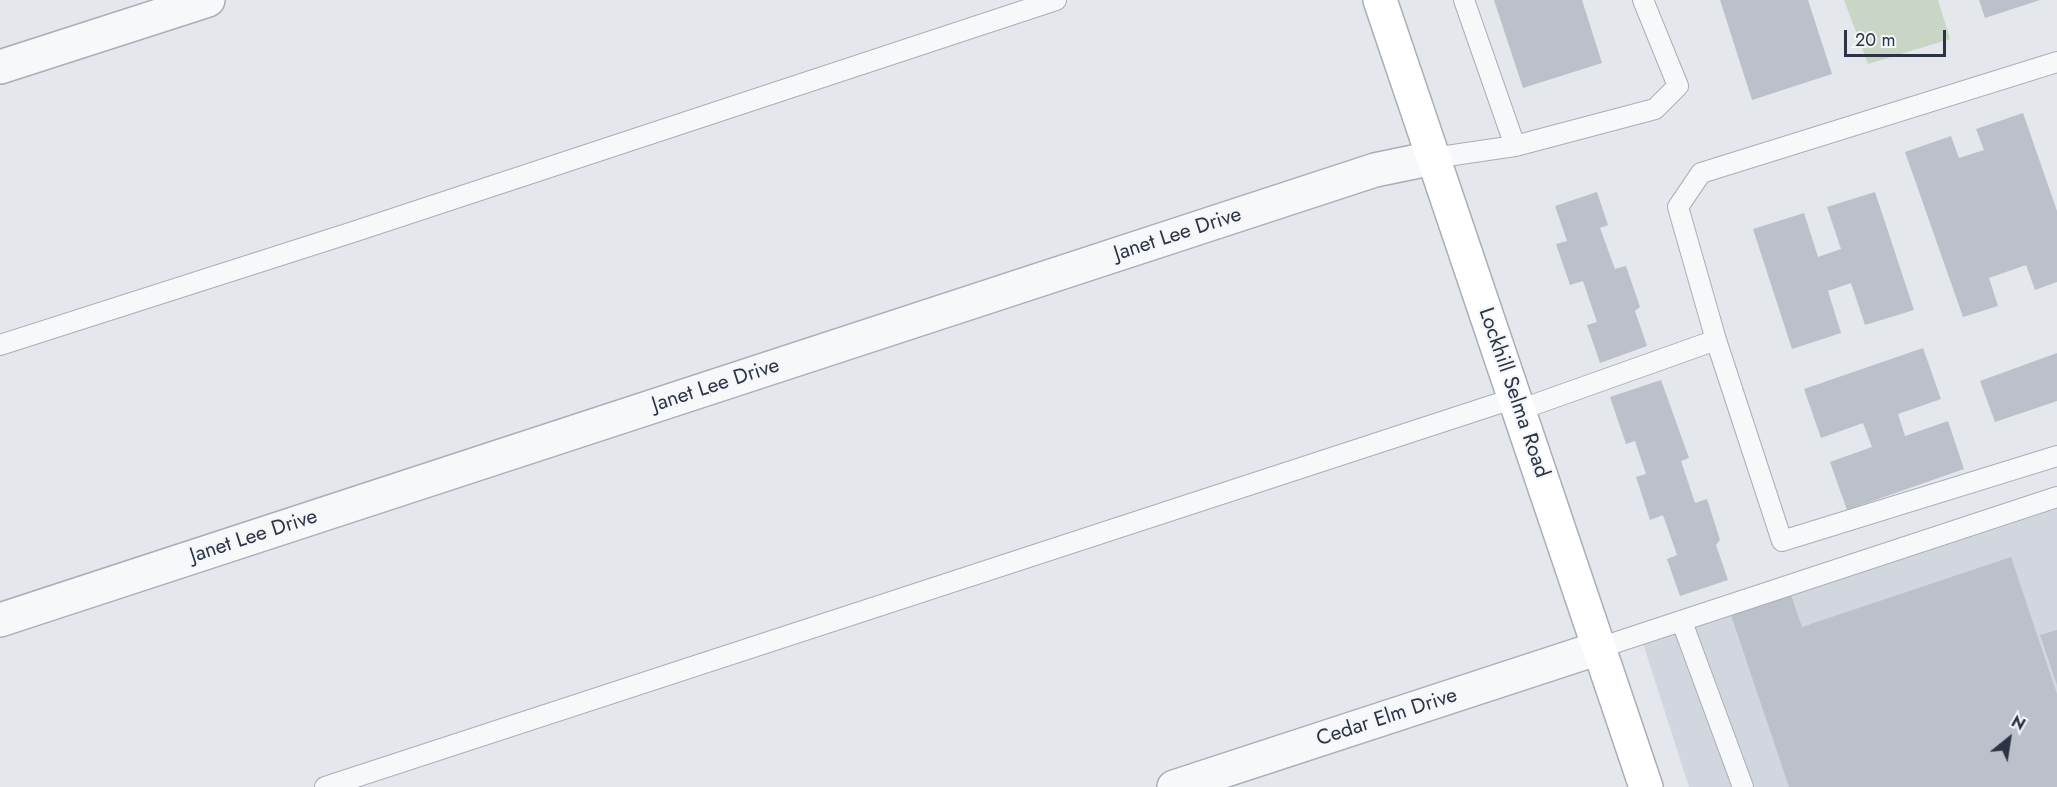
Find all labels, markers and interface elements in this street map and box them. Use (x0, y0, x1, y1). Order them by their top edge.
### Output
scale bar (1847, 18, 1949, 56)
text: 20 m (1855, 27, 1895, 53)
street label: Janet Lee Drive (1111, 203, 1245, 267)
street label: Lockhill Selma Road (1472, 305, 1554, 481)
street label: Janet Lee Drive (649, 354, 783, 418)
street label: Janet Lee Drive (187, 505, 321, 569)
street label: Cedar Elm Drive (1313, 683, 1461, 753)
north arrow (1979, 709, 2039, 769)
text: N (2007, 710, 2030, 736)

